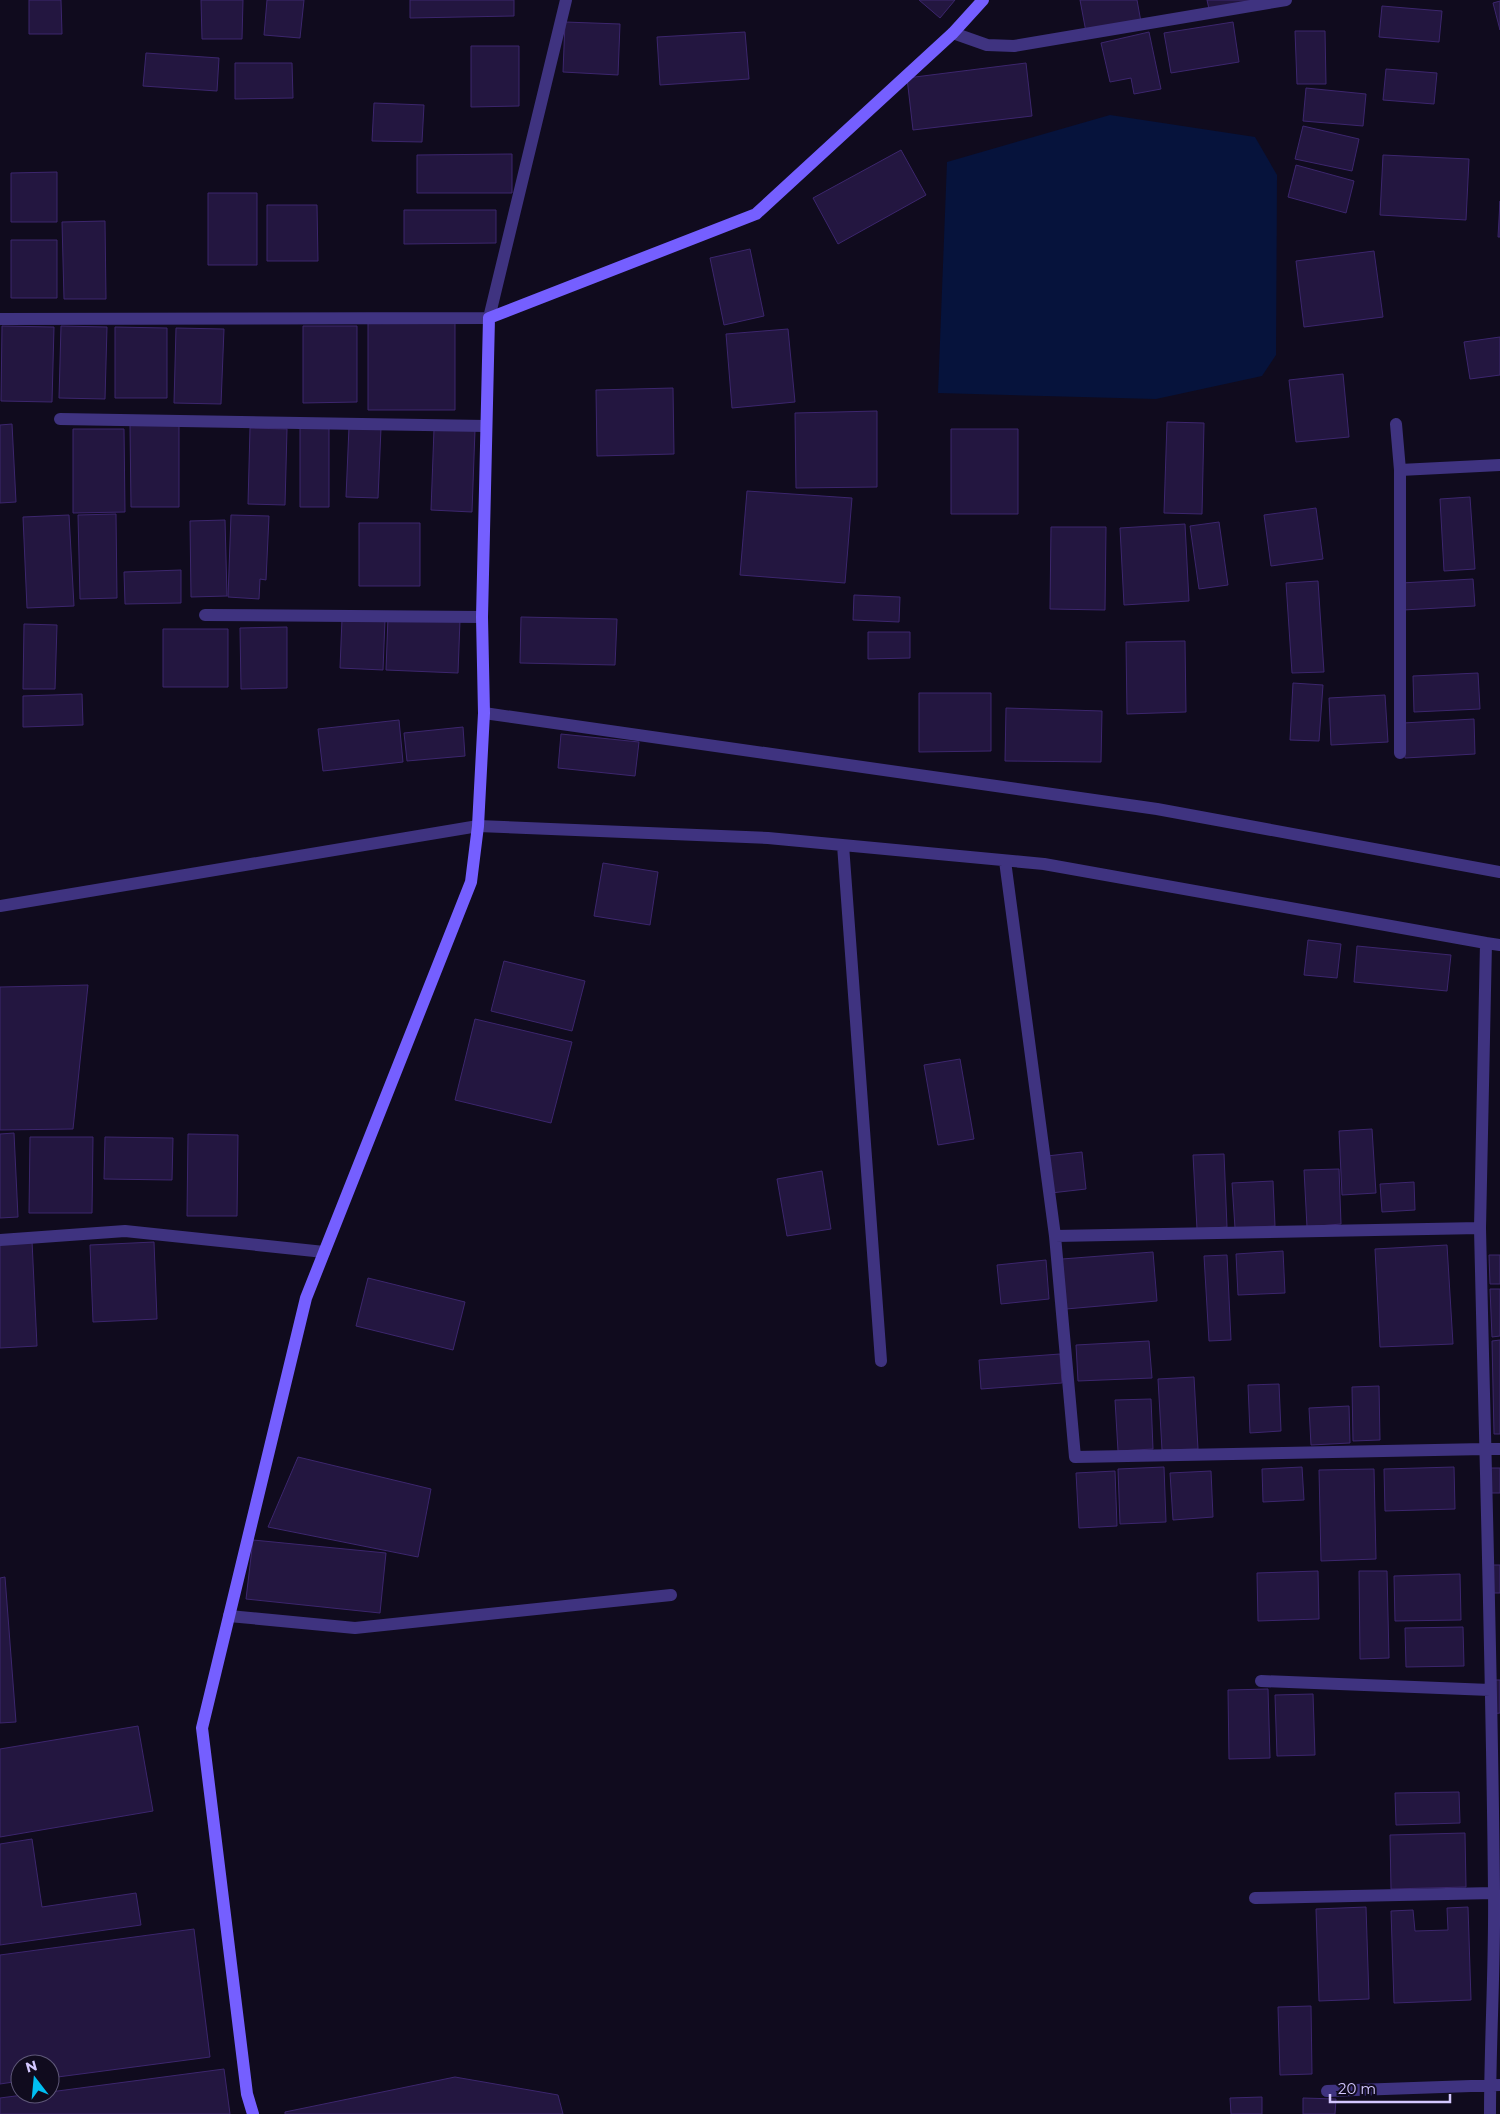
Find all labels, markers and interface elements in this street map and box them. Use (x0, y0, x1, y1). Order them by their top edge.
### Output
north arrow (10, 2054, 60, 2104)
text: N (23, 2056, 39, 2077)
scale bar (1330, 2072, 1450, 2104)
text: 20 m (1338, 2079, 1376, 2098)

